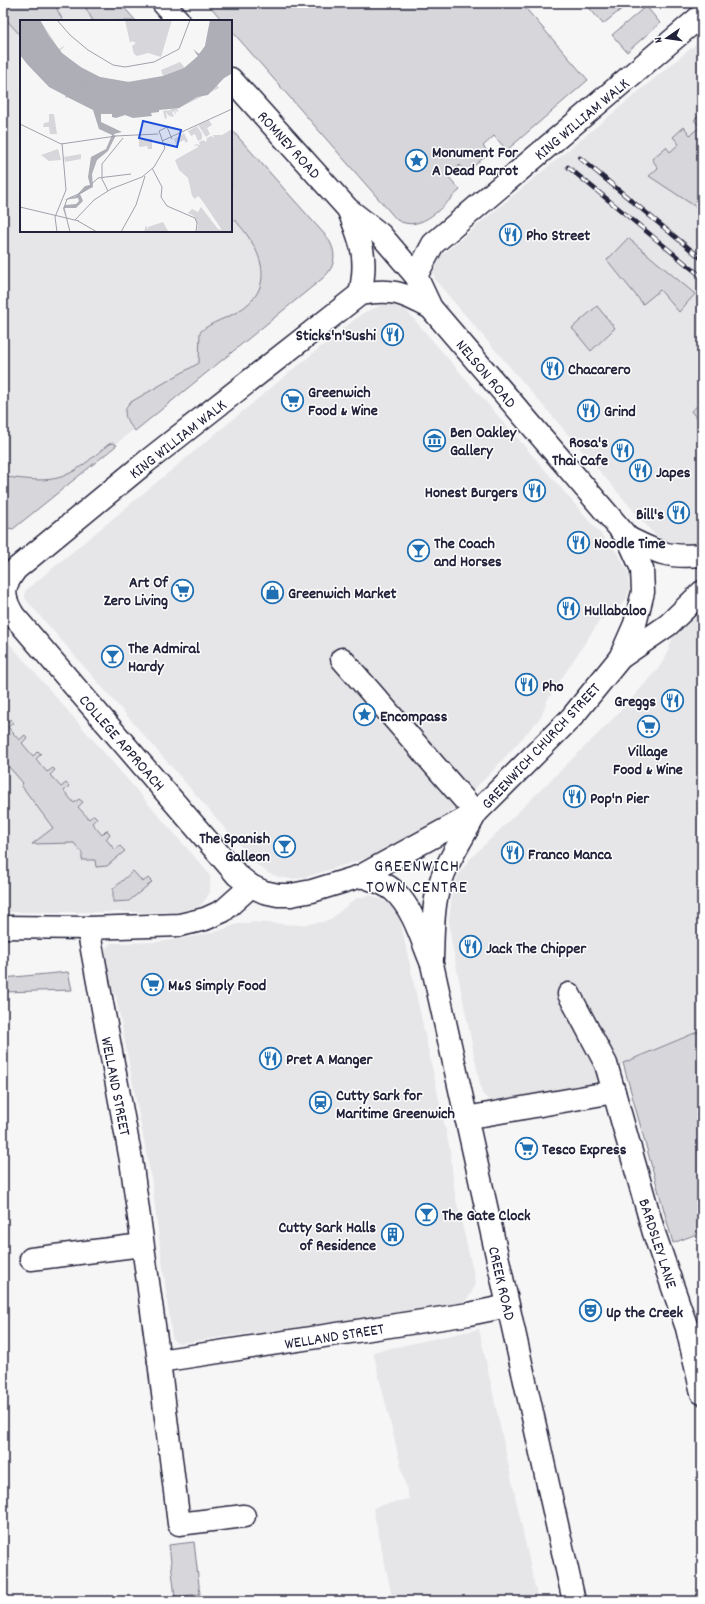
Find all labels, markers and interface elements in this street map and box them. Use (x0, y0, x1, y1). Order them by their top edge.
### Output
north arrow (647, 18, 687, 58)
inset map (20, 20, 232, 232)
text: N (651, 35, 668, 44)
street label: KING WILLIAM WALK (530, 73, 635, 167)
street label: ROMNEY ROAD (251, 106, 325, 185)
place label: Monument For A Dead Parrot (432, 142, 519, 183)
place icon: Monument For A Dead Parrot (404, 147, 430, 173)
restaurant icon: Pho Street (498, 221, 524, 247)
place label: Pho Street (526, 225, 590, 248)
restaurant icon: Sticks'n'Sushi (379, 321, 405, 347)
place label: Sticks'n'Sushi (296, 325, 376, 348)
street label: NELSON ROAD (449, 335, 521, 414)
restaurant icon: Chacarero (540, 355, 566, 381)
place label: Chacarero (568, 359, 631, 382)
place label: Greenwich Food & Wine (308, 382, 378, 423)
supermarket icon: Greenwich Food & Wine (280, 387, 306, 413)
street label: KING WILLIAM WALK (125, 395, 232, 485)
restaurant icon: Grind (576, 397, 602, 423)
place label: Grind (604, 401, 636, 424)
place label: Ben Oakley Gallery (450, 422, 518, 463)
museum icon: Ben Oakley Gallery (421, 427, 447, 453)
place label: Rosa's Thai Cafe (552, 432, 608, 473)
restaurant icon: Rosa's Thai Cafe (610, 437, 636, 463)
restaurant icon: Japes (627, 458, 653, 484)
place label: Japes (656, 462, 691, 485)
restaurant icon: Honest Burgers (521, 478, 547, 504)
place label: Honest Burgers (425, 482, 518, 505)
restaurant icon: Bill's (666, 500, 692, 526)
place label: Bill's (636, 504, 664, 527)
restaurant icon: Noodle Time (565, 529, 591, 555)
place label: The Coach and Horses (434, 533, 502, 574)
place label: Noodle Time (594, 533, 666, 556)
bar icon: The Coach and Horses (406, 538, 432, 564)
place label: Art Of Zero Living (104, 572, 169, 613)
supermarket icon: Art Of Zero Living (170, 577, 196, 603)
shop icon: Greenwich Market (259, 579, 285, 605)
place label: Greenwich Market (288, 583, 397, 606)
restaurant icon: Hullabaloo (555, 596, 581, 622)
place label: Hullabaloo (584, 600, 647, 623)
place label: The Admiral Hardy (128, 638, 200, 679)
bar icon: The Admiral Hardy (100, 643, 126, 669)
restaurant icon: Pho (513, 672, 539, 698)
place label: Pho (542, 676, 564, 699)
street label: GREENWICH CHURCH STREET (477, 678, 607, 815)
restaurant icon: Greggs (659, 687, 685, 713)
street label: COLLEGE APPROACH (73, 690, 170, 797)
place label: Greggs (614, 691, 656, 714)
place icon: Encompass (352, 702, 378, 728)
place label: Encompass (380, 706, 448, 729)
supermarket icon: Village Food & Wine (635, 713, 661, 739)
place label: Village Food & Wine (613, 741, 683, 782)
restaurant icon: Pop'n Pier (562, 784, 588, 810)
place label: Pop'n Pier (590, 788, 650, 811)
place label: The Spanish Galleon (199, 828, 270, 869)
bar icon: The Spanish Galleon (272, 833, 298, 859)
restaurant icon: Franco Manca (499, 840, 525, 866)
place label: Franco Manca (528, 844, 613, 867)
district label: GREENWICH TOWN CENTRE (366, 855, 468, 901)
restaurant icon: Jack The Chipper (458, 934, 484, 960)
place label: Jack The Chipper (486, 938, 587, 961)
supermarket icon: M&S Simply Food (140, 971, 166, 997)
place label: M&S Simply Food (168, 975, 266, 998)
street label: WELLAND STREET (94, 1035, 136, 1138)
restaurant icon: Pret A Manger (258, 1045, 284, 1071)
place label: Pret A Manger (286, 1049, 374, 1072)
place label: Cutty Sark for Maritime Greenwich (336, 1085, 455, 1126)
station icon: Cutty Sark for Maritime Greenwich (307, 1090, 333, 1116)
supermarket icon: Tesco Express (513, 1135, 539, 1161)
place label: Tesco Express (542, 1139, 627, 1162)
street label: BARDSLEY LANE (631, 1196, 682, 1292)
bar icon: The Gate Clock (413, 1201, 439, 1227)
place label: The Gate Clock (442, 1205, 531, 1228)
place label: Cutty Sark Halls of Residence (278, 1217, 376, 1258)
building icon: Cutty Sark Halls of Residence (379, 1222, 405, 1248)
street label: CREEK ROAD (481, 1244, 520, 1323)
theatre icon: Up the Creek (577, 1298, 603, 1324)
place label: Up the Creek (606, 1302, 684, 1325)
street label: WELLAND STREET (283, 1318, 386, 1357)

